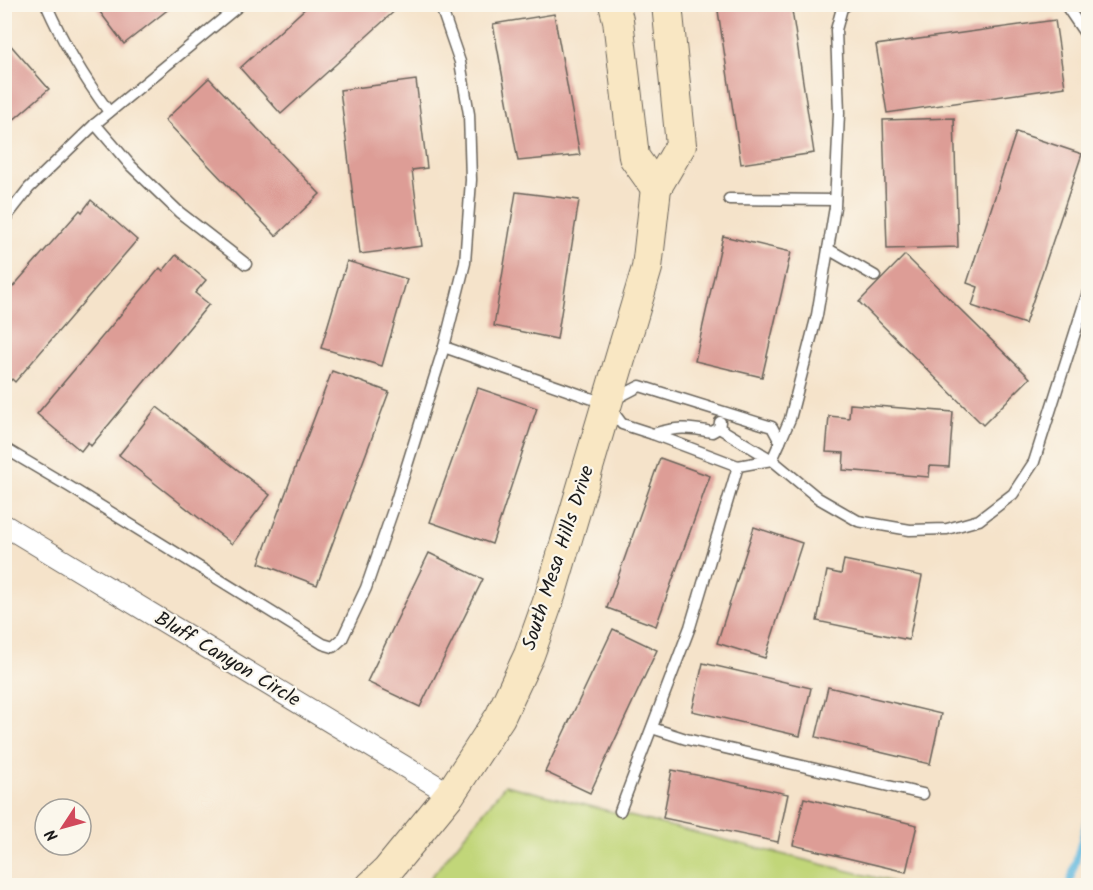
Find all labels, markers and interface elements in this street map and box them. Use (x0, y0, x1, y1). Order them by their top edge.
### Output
street label: South Mesa Hills Drive (514, 461, 604, 655)
street label: Bluff Canyon Circle (148, 604, 306, 716)
north arrow (33, 797, 93, 857)
text: N (39, 823, 65, 846)

